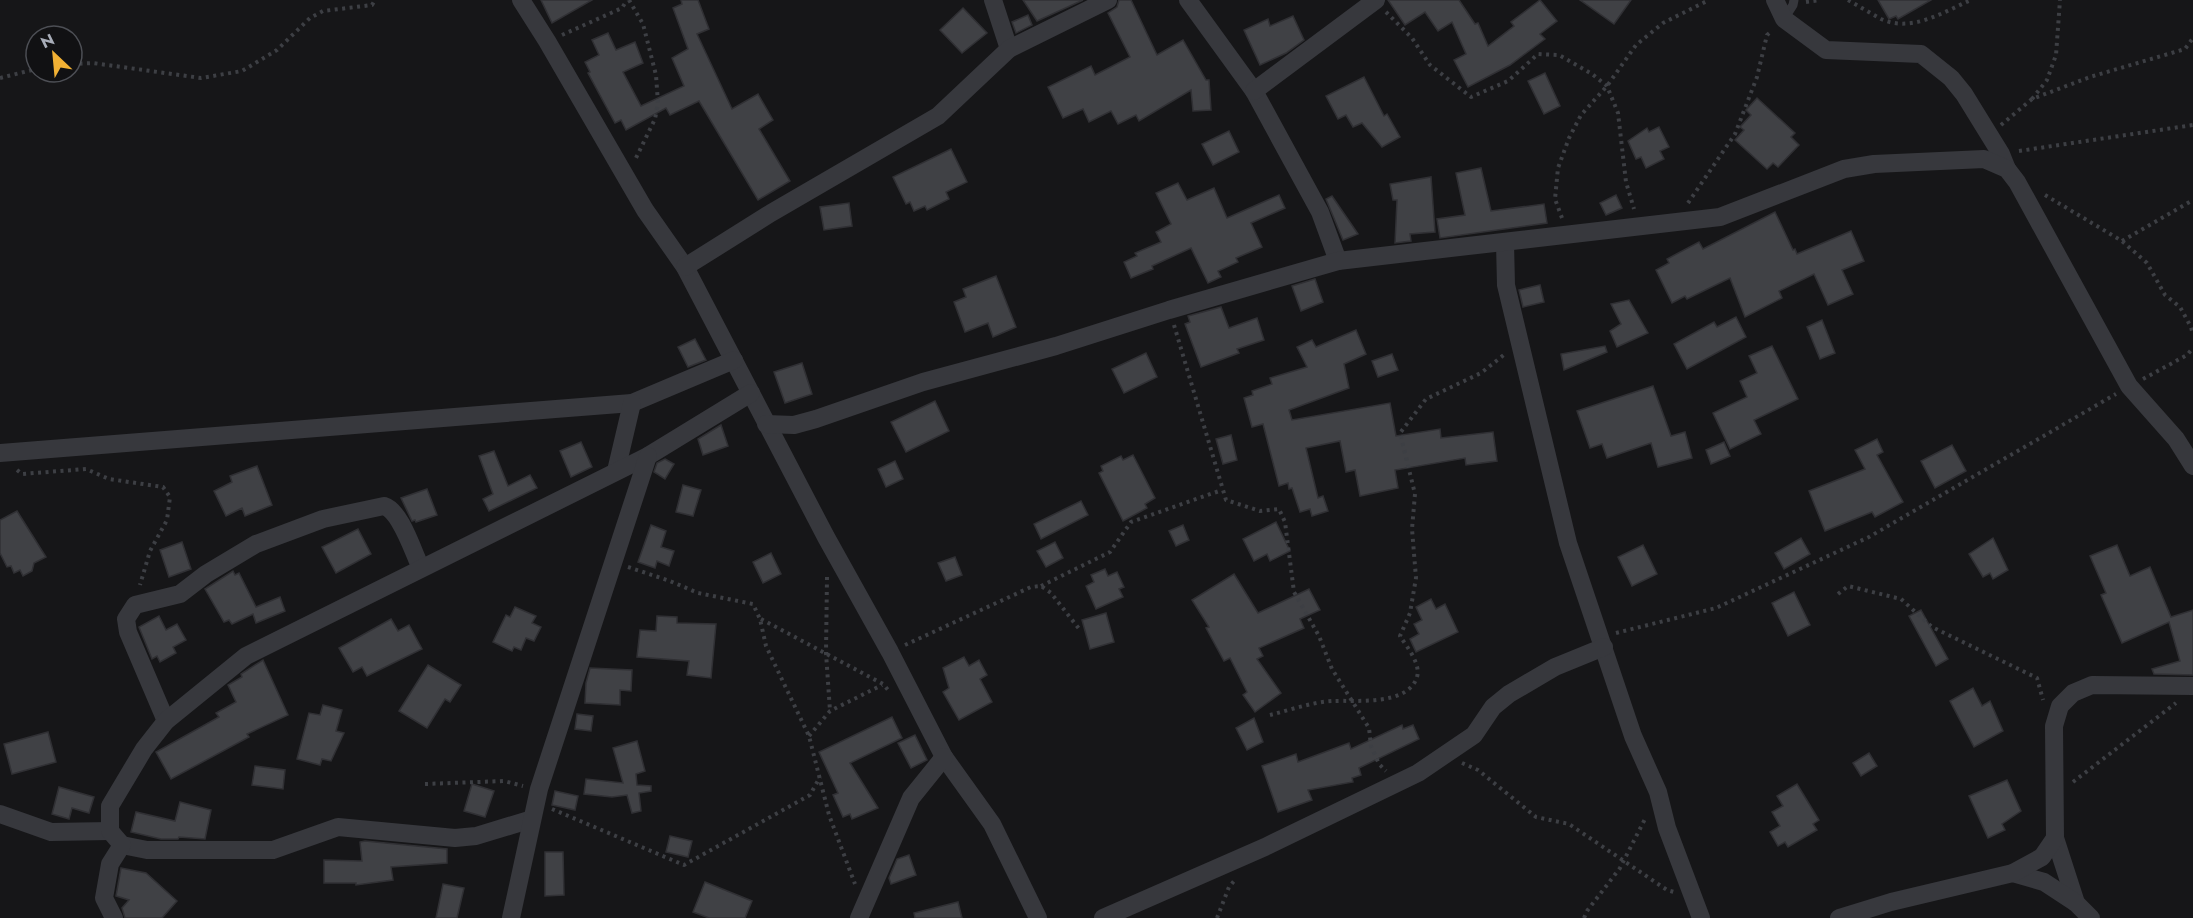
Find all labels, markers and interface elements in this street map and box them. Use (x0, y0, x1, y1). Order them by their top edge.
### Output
north arrow (24, 24, 84, 84)
text: N (37, 28, 58, 54)

